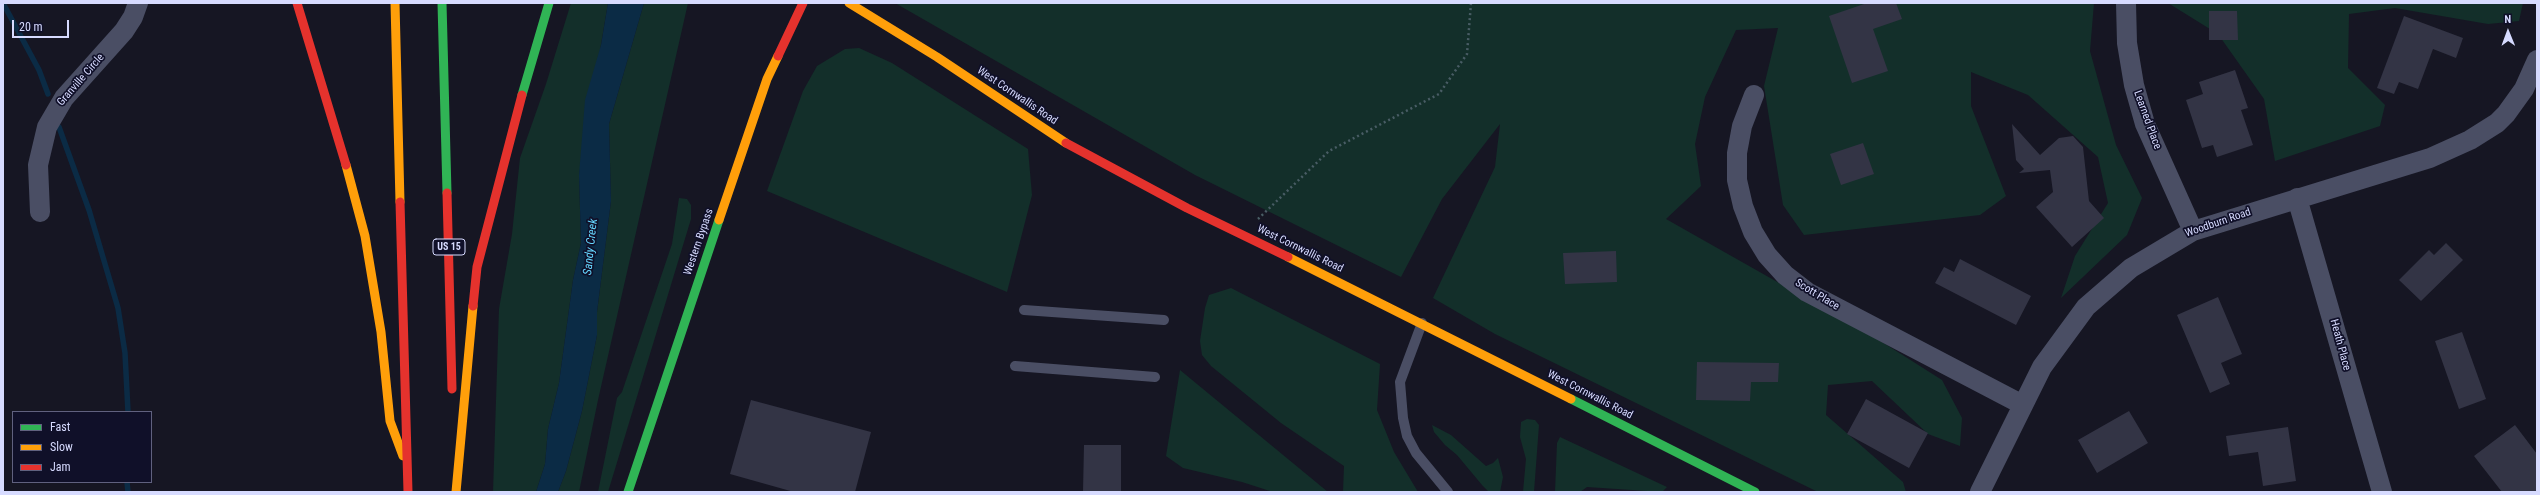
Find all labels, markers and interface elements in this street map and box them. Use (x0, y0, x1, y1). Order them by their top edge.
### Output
scale bar (14, 12, 71, 38)
north arrow (2488, 12, 2528, 52)
text: N (2504, 13, 2511, 26)
text: 20 m (19, 20, 43, 34)
street label: Granville Circle (55, 51, 107, 109)
street label: West Cornwallis Road (974, 64, 1060, 128)
street label: Learned Place (2130, 89, 2164, 151)
street label: Woodburn Road (2183, 206, 2253, 240)
street label: Western Bypass (681, 207, 717, 277)
water label: Sandy Creek (581, 218, 601, 276)
street label: West Cornwallis Road (1255, 222, 1345, 276)
road number: US 15 (433, 239, 465, 255)
street label: Scott Place (1792, 277, 1842, 313)
street label: Heath Place (2327, 318, 2353, 372)
street label: West Cornwallis Road (1545, 368, 1635, 422)
legend (12, 411, 152, 483)
text: Fast (50, 420, 70, 434)
text: Slow (50, 440, 73, 454)
text: Jam (50, 460, 71, 474)

